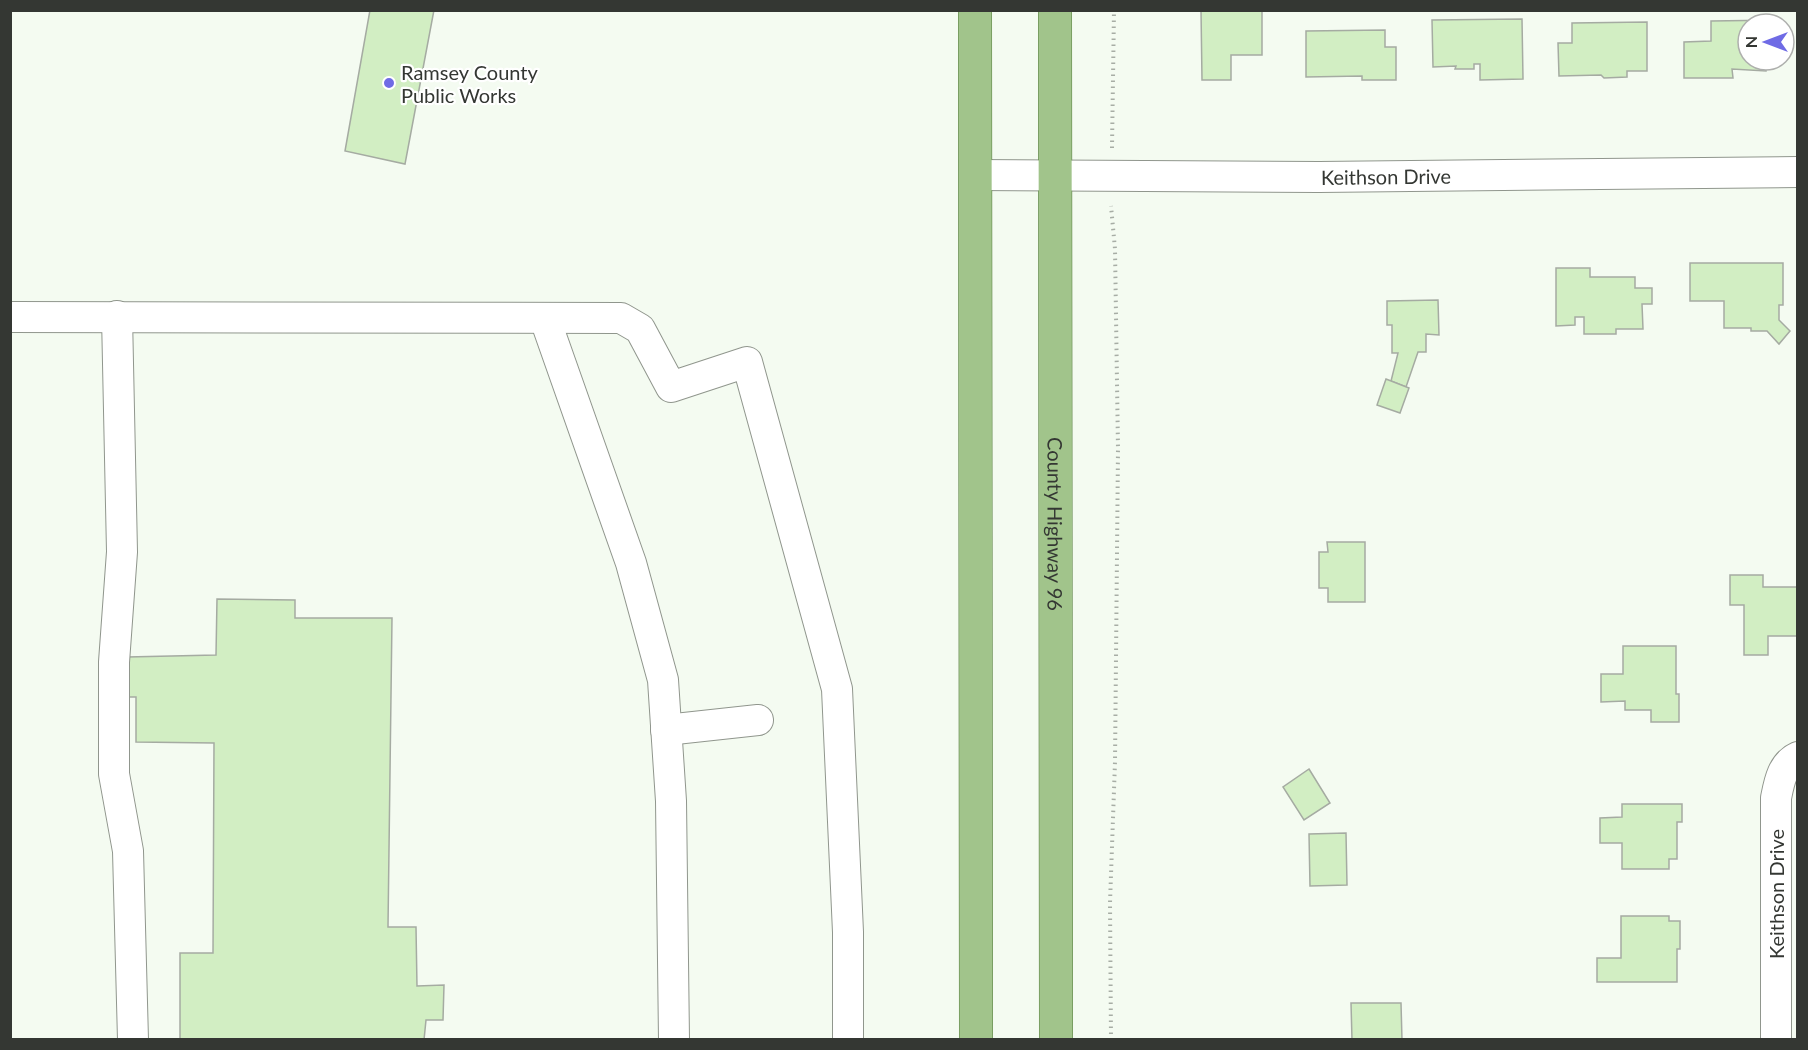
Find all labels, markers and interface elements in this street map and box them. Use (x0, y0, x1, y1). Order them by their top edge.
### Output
north arrow (1736, 12, 1796, 72)
text: N (1741, 36, 1760, 48)
place label: Ramsey County Public Works (401, 60, 539, 107)
marker: Ramsey County Public Works (382, 76, 396, 90)
street label: Keithson Drive (1321, 164, 1451, 189)
street label: County Highway 96 (1043, 437, 1068, 611)
street label: Keithson Drive (1764, 829, 1788, 959)

